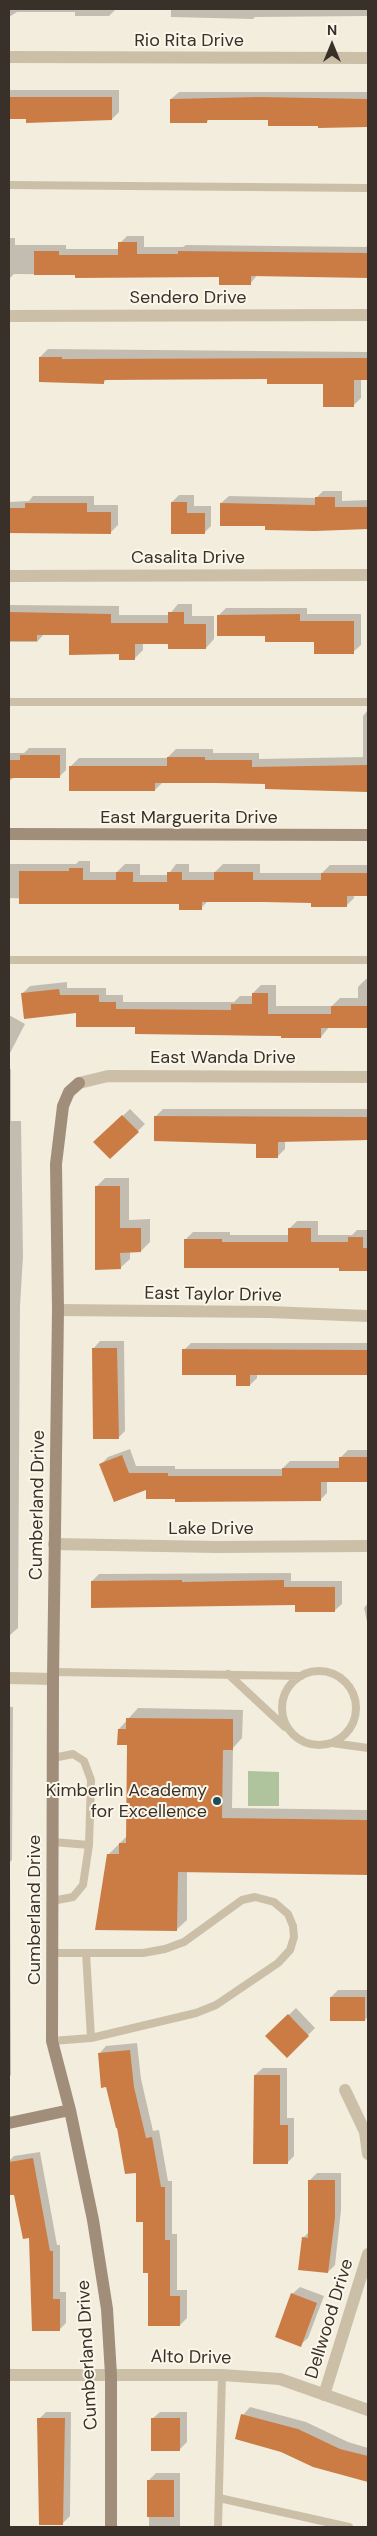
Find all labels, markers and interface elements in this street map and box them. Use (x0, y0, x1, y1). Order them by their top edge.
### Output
north arrow (307, 20, 357, 70)
text: N (327, 21, 337, 39)
street label: Rio Rita Drive (134, 30, 244, 52)
street label: Sendero Drive (130, 287, 246, 309)
street label: Casalita Drive (131, 547, 245, 569)
street label: East Marguerita Drive (100, 807, 278, 829)
street label: East Wanda Drive (150, 1047, 296, 1069)
street label: East Taylor Drive (144, 1283, 282, 1307)
street label: Cumberland Drive (26, 1430, 50, 1580)
street label: Lake Drive (168, 1518, 254, 1540)
place label: Kimberlin Academy for Excellence (46, 1780, 207, 1822)
marker: Kimberlin Academy for Excellence (211, 1795, 223, 1807)
street label: Cumberland Drive (24, 1835, 46, 1985)
street label: Dellwood Drive (302, 2257, 358, 2381)
street label: Cumberland Drive (73, 2279, 103, 2431)
street label: Alto Drive (150, 2346, 232, 2370)

